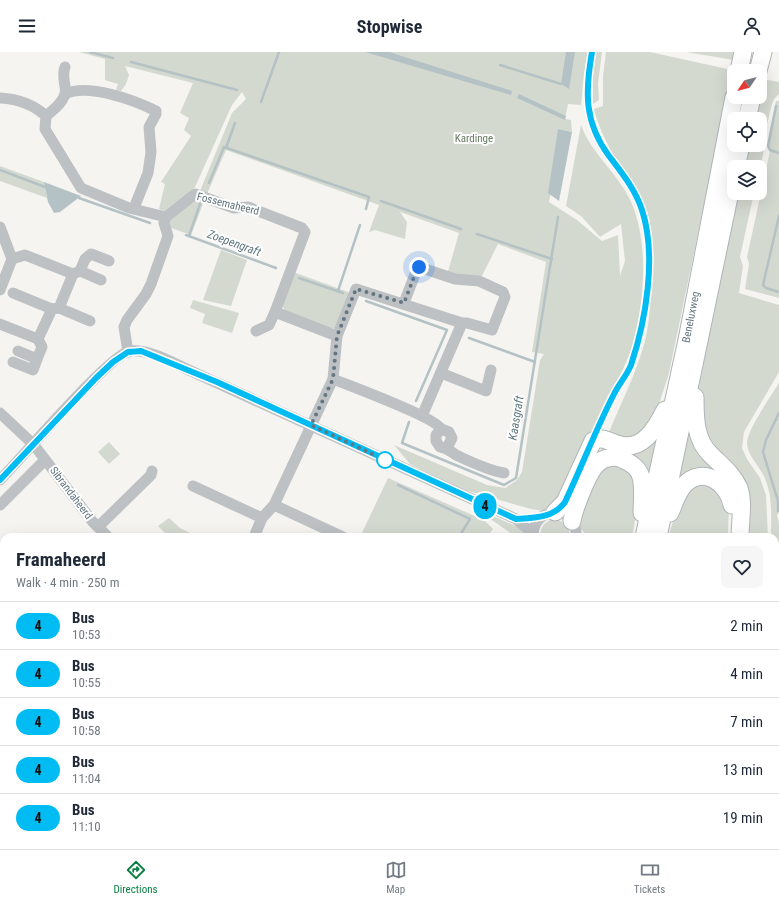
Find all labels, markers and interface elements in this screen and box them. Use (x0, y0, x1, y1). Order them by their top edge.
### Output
icon: menu (16, 15, 38, 37)
icon: person (741, 15, 763, 37)
text: Stopwise (357, 16, 422, 37)
north arrow (727, 64, 767, 104)
map controls (727, 64, 767, 200)
button: locate (727, 112, 767, 152)
park label: Kardinge (455, 132, 493, 145)
button: layers (727, 160, 767, 200)
street label: Fossemaheerd (195, 190, 261, 218)
water label: Zoepengraft (204, 227, 263, 259)
your location (409, 257, 429, 277)
street label: Beneluxweg (680, 290, 702, 344)
water label: Kaasgraft (506, 394, 526, 441)
unlabelled marker (376, 451, 394, 469)
street label: Sibrandaheerd (47, 464, 95, 522)
line badge: 4 (472, 493, 498, 519)
text: 4 (481, 498, 489, 514)
button: heart (721, 546, 763, 588)
text: Framaheerd (16, 548, 106, 571)
text: Walk · 4 min · 250 m (16, 575, 120, 590)
text: Bus (72, 609, 95, 627)
text: 2 min (730, 617, 763, 635)
text: 4 (34, 618, 42, 634)
text: 10:53 (72, 627, 101, 642)
text: Bus (72, 657, 95, 675)
text: 4 min (730, 665, 763, 683)
text: 4 (34, 666, 42, 682)
text: 10:55 (72, 675, 101, 690)
text: Bus (72, 705, 95, 723)
text: 7 min (730, 713, 763, 731)
text: 4 (34, 714, 42, 730)
text: 10:58 (72, 723, 101, 738)
text: Bus (72, 753, 95, 771)
text: 13 min (723, 761, 763, 779)
text: 4 (34, 762, 42, 778)
text: 11:04 (72, 771, 101, 786)
text: Bus (72, 801, 95, 819)
text: 19 min (723, 809, 763, 827)
text: 4 (34, 810, 42, 826)
text: 11:10 (72, 819, 101, 834)
tab: Directions (114, 859, 158, 896)
tab: Map (385, 859, 407, 896)
tab: Tickets (634, 859, 665, 896)

